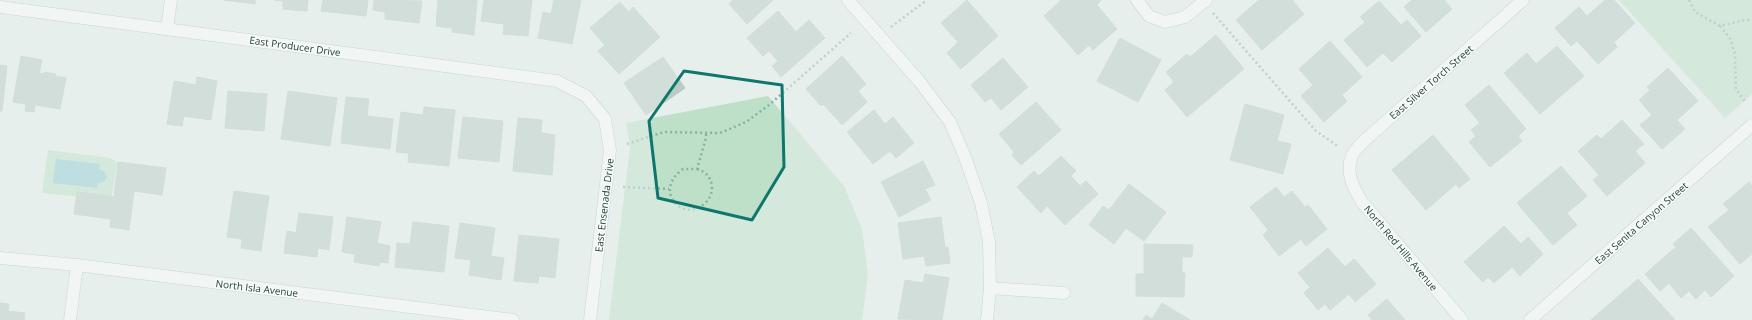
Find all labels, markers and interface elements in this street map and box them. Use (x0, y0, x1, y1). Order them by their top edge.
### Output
street label: East Producer Drive (248, 33, 342, 59)
street label: East Silver Torch Street (1386, 41, 1476, 122)
street label: East Ensenada Drive (591, 157, 617, 253)
street label: East Senita Canyon Street (1591, 178, 1691, 267)
street label: North Red Hills Avenue (1361, 202, 1441, 294)
street label: North Isla Avenue (215, 276, 299, 300)

